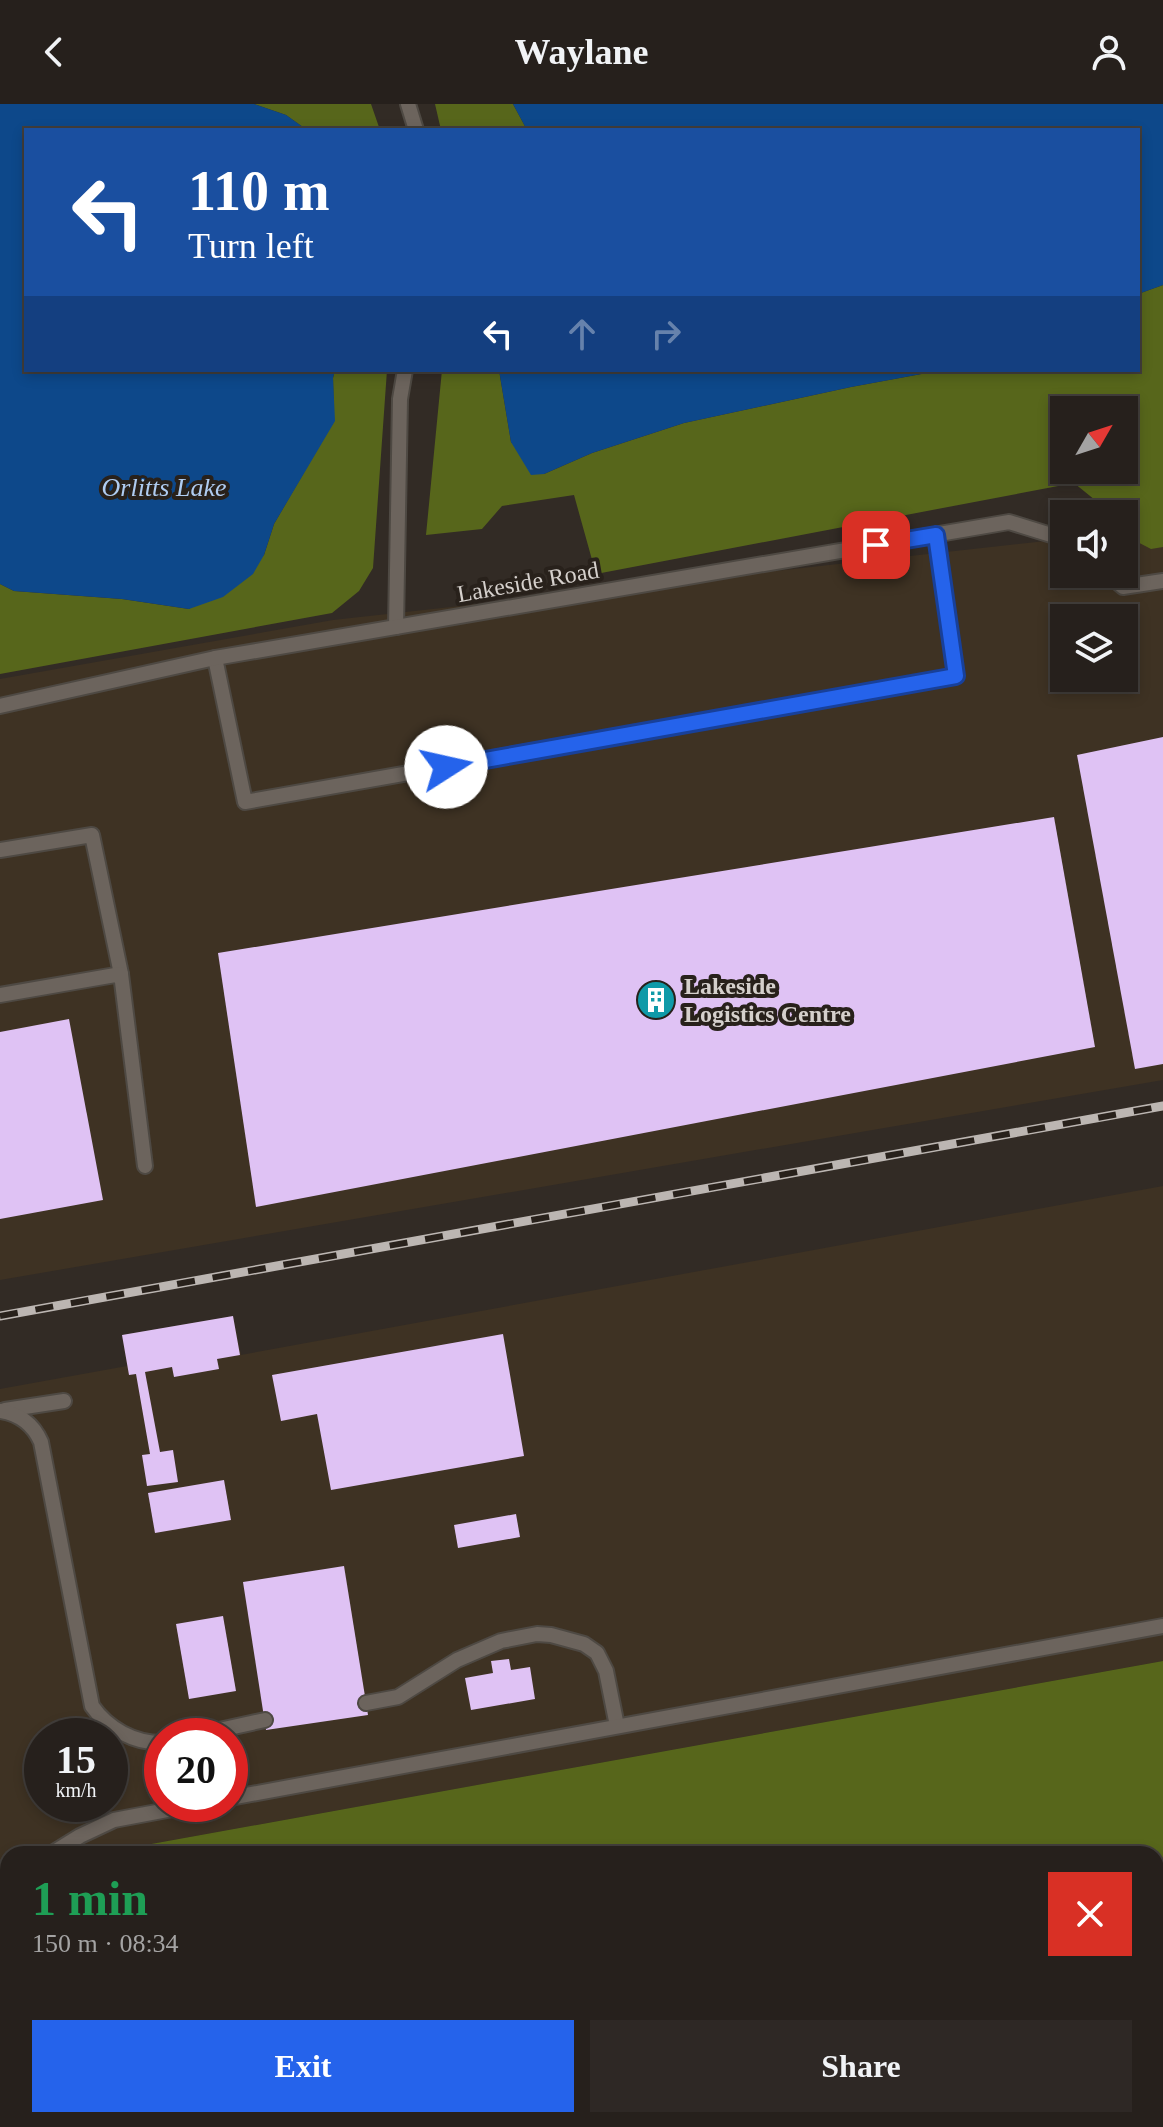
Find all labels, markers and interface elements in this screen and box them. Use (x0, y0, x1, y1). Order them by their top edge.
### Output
icon: back (32, 30, 76, 74)
icon: person (1087, 30, 1131, 74)
text: Waylane (514, 32, 649, 72)
icon: left (56, 160, 160, 264)
text: 110 m (188, 160, 330, 222)
text: Turn left (188, 226, 314, 266)
icon: left (476, 312, 520, 356)
icon: ahead (560, 312, 604, 356)
icon: right (644, 312, 688, 356)
north arrow (1050, 396, 1138, 484)
map controls (1050, 396, 1138, 692)
water label: Orlitts Lake (102, 473, 226, 502)
button: sound (1050, 500, 1138, 588)
pin (842, 511, 910, 579)
icon: arrive (854, 523, 898, 567)
street label: Lakeside Road (455, 557, 601, 607)
button: layers (1050, 604, 1138, 692)
position arrow (404, 725, 488, 809)
place label: Lakeside Logistics Centre (684, 973, 851, 1027)
building icon: Lakeside Logistics Centre (635, 979, 677, 1021)
speed limit sign: 20 (144, 1718, 248, 1822)
text: 15 (56, 1737, 96, 1782)
text: km/h (55, 1779, 97, 1801)
text: 1 min (32, 1872, 148, 1925)
button: close (1048, 1872, 1132, 1956)
text: 150 m · 08:34 (32, 1929, 179, 1958)
button: Exit (32, 2020, 574, 2112)
button: Share (590, 2020, 1132, 2112)

